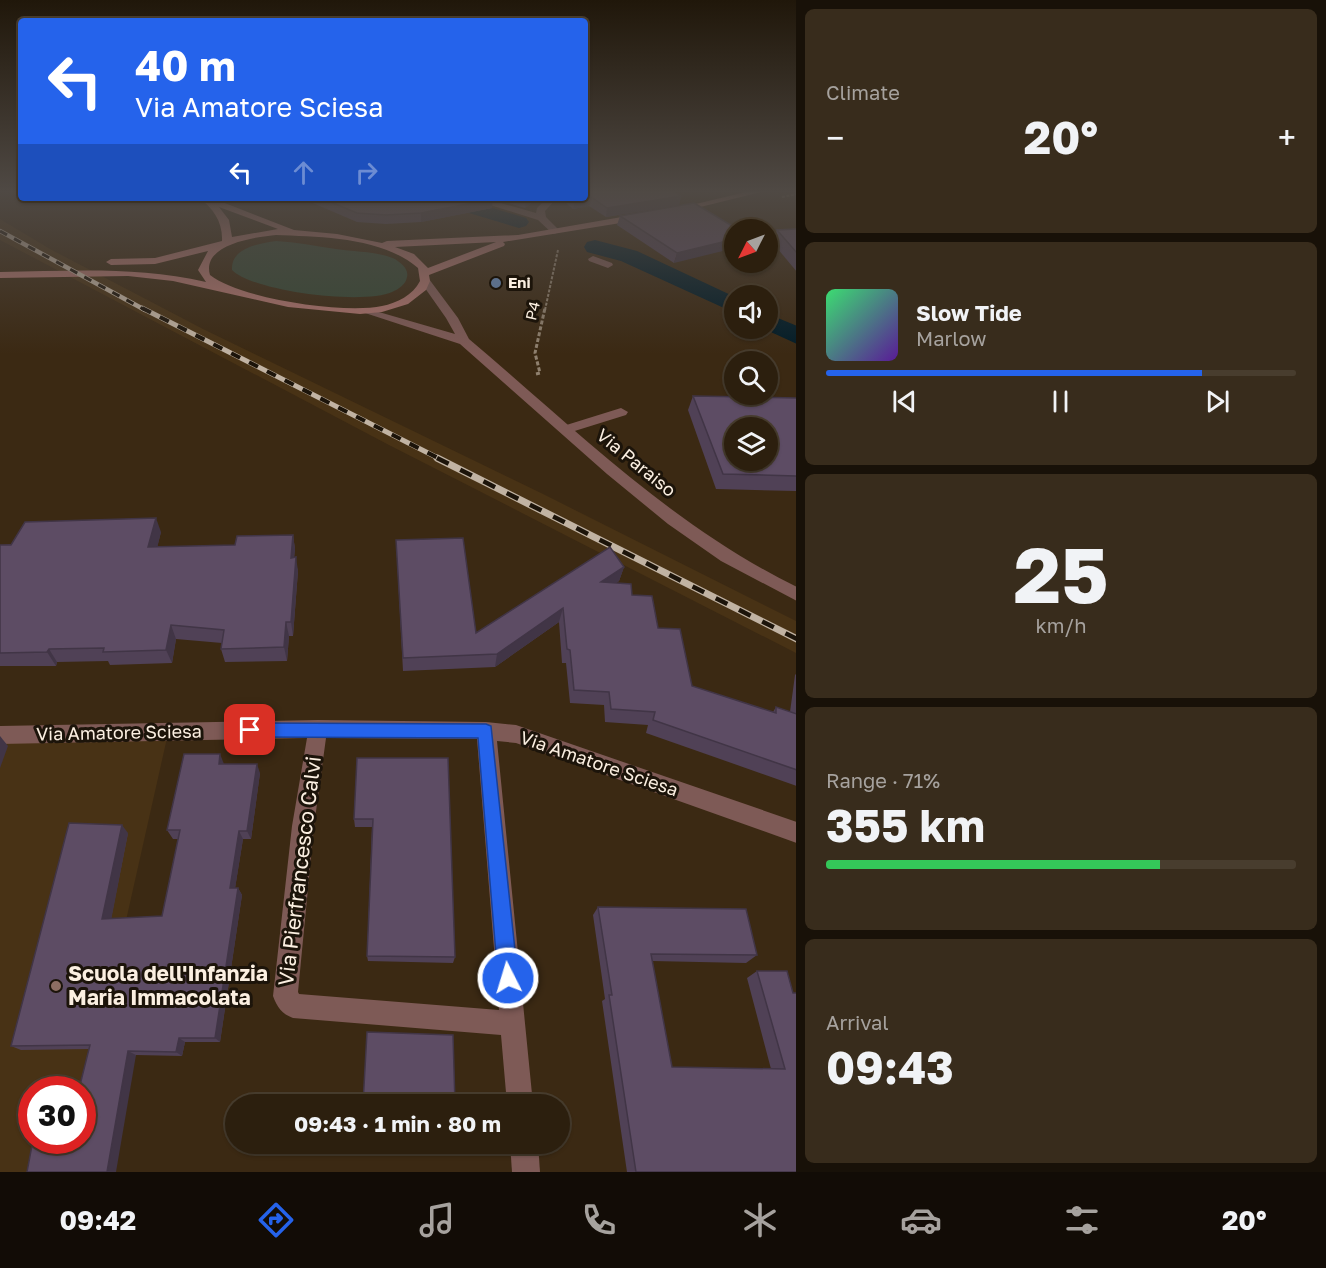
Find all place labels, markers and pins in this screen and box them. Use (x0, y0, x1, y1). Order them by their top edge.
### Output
place label: Eni (508, 273, 531, 291)
marker: Eni (489, 276, 503, 290)
pin (224, 704, 275, 755)
place label: Scuola dell'Infanzia Maria Immacolata (68, 960, 268, 1010)
marker: Scuola dell'Infanzia Maria Immacolata (49, 979, 63, 993)

